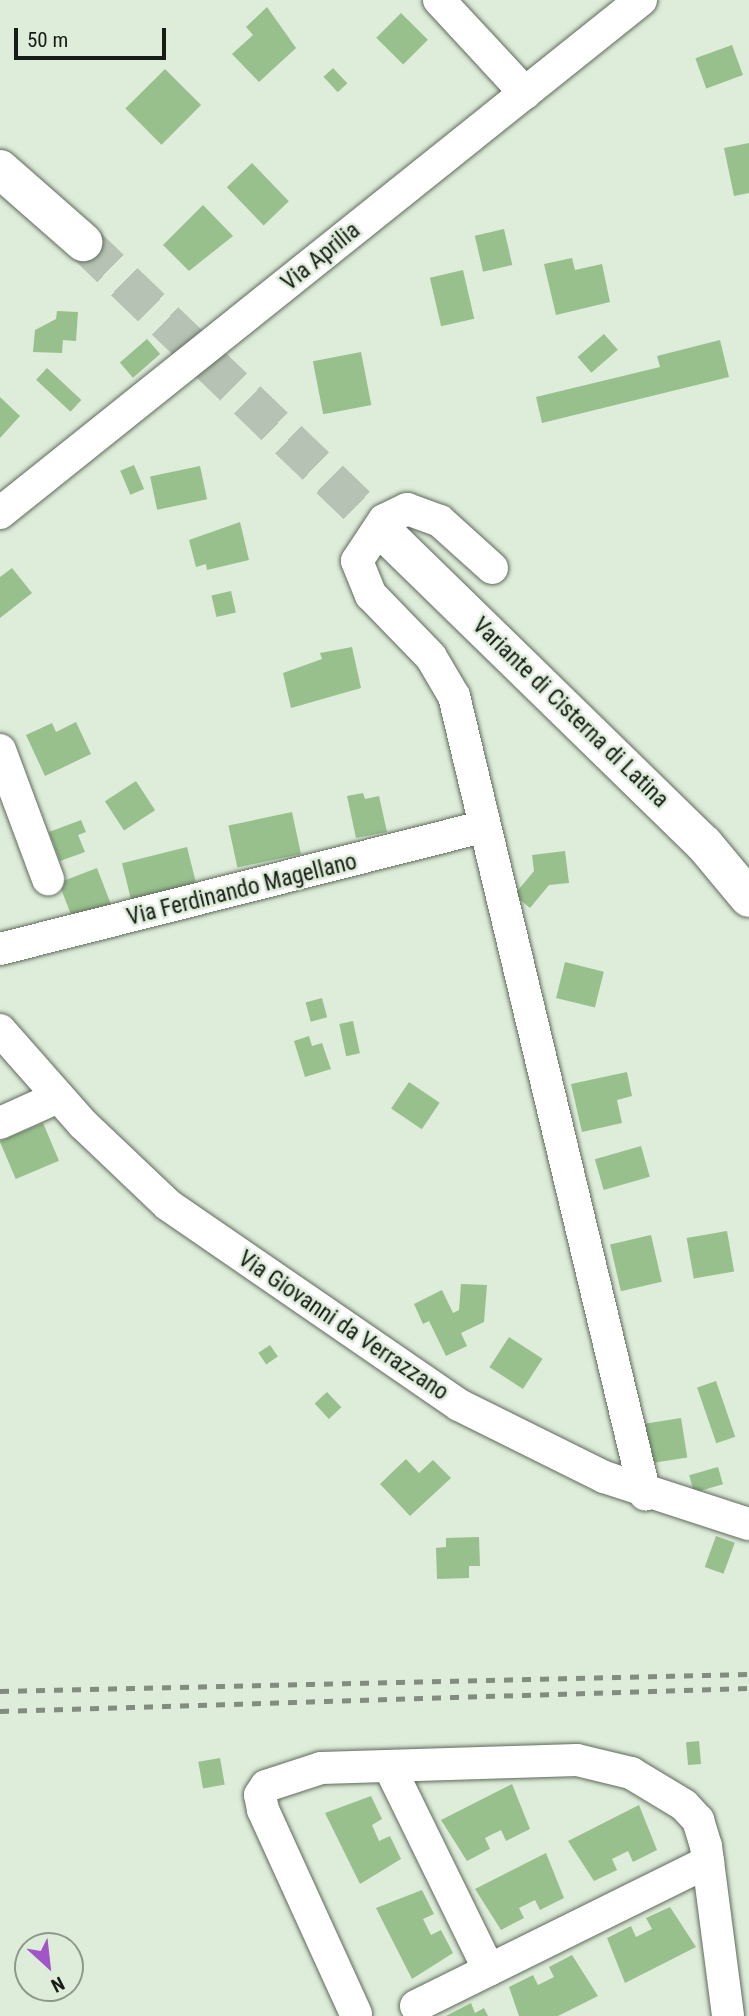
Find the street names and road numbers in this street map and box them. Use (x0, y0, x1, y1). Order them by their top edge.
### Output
street label: Via Aprilia (276, 217, 366, 297)
street label: Variante di Cisterna di Latina (466, 612, 674, 814)
street label: Via Ferdinando Magellano (124, 848, 360, 932)
street label: Via Giovanni da Verrazzano (233, 1245, 453, 1407)

